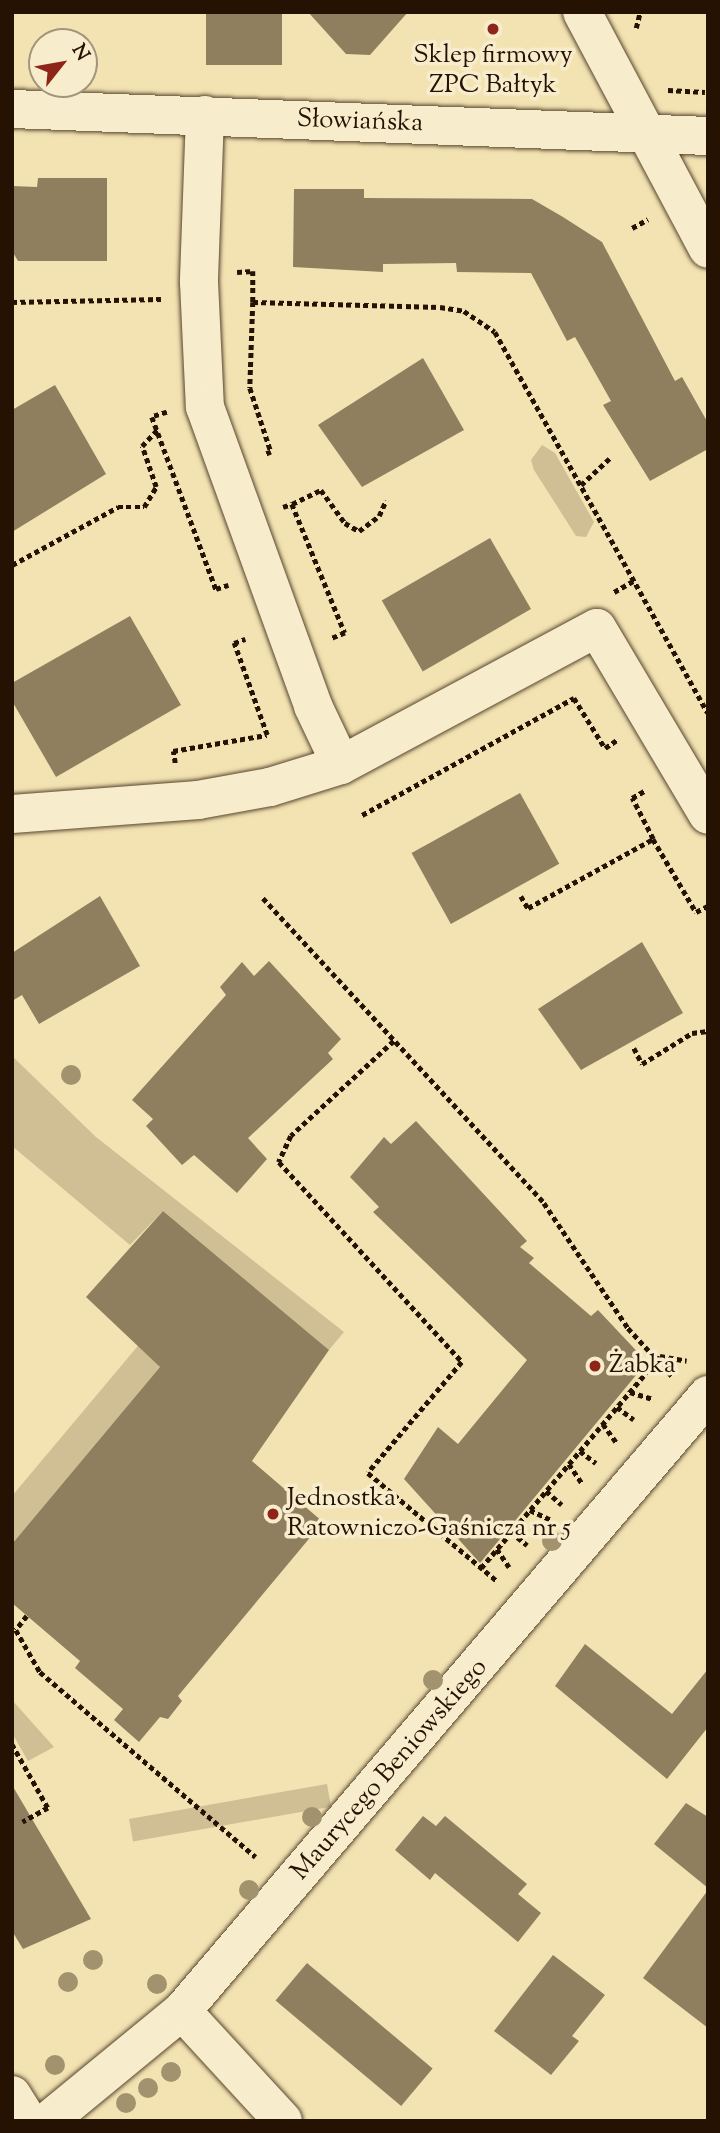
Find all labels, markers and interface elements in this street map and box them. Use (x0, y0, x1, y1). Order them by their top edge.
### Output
marker: Sklep firmowy ZPC Bałtyk (485, 21, 501, 37)
north arrow (28, 28, 98, 98)
text: N (64, 39, 95, 66)
place label: Sklep firmowy ZPC Bałtyk (413, 40, 573, 102)
street label: Słowiańska (296, 104, 424, 140)
place label: Żabka (609, 1350, 676, 1382)
marker: Żabka (587, 1358, 603, 1374)
place label: Jednostka Ratowniczo-Gaśnicza nr 5 (287, 1483, 571, 1544)
marker: Jednostka Ratowniczo-Gaśnicza nr 5 (265, 1506, 281, 1522)
street label: Maurycego Beniowskiego (285, 1653, 495, 1887)

